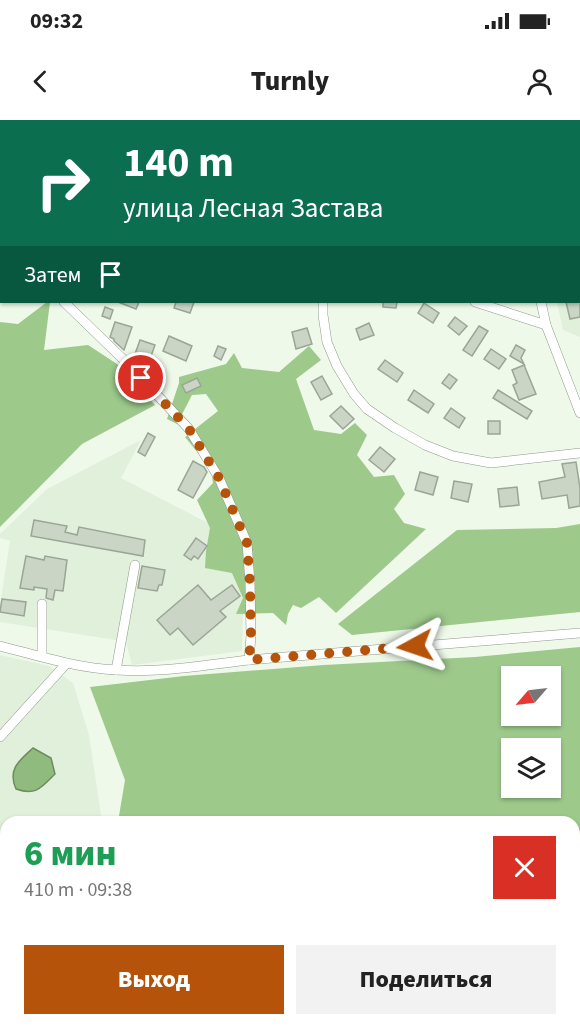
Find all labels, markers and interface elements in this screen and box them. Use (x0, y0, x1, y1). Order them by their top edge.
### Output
text: 09:32 (30, 5, 83, 37)
text: Turnly (251, 62, 329, 101)
icon: back (24, 65, 57, 98)
icon: person (523, 65, 556, 98)
text: 140 m (123, 133, 234, 193)
icon: right (24, 144, 102, 222)
text: улица Лесная Застава (123, 189, 383, 228)
icon: arrive (94, 258, 127, 291)
text: Затем (24, 259, 82, 291)
pin (115, 352, 166, 403)
icon: arrive (124, 361, 157, 394)
position arrow (383, 614, 447, 678)
north arrow (501, 666, 561, 726)
map controls (501, 666, 561, 798)
button: layers (501, 738, 561, 798)
text: 6 мин (24, 828, 117, 879)
button: close (493, 836, 556, 899)
text: 410 m · 09:38 (24, 876, 132, 904)
button: Выход (24, 945, 284, 1014)
button: Поделиться (296, 945, 556, 1014)

